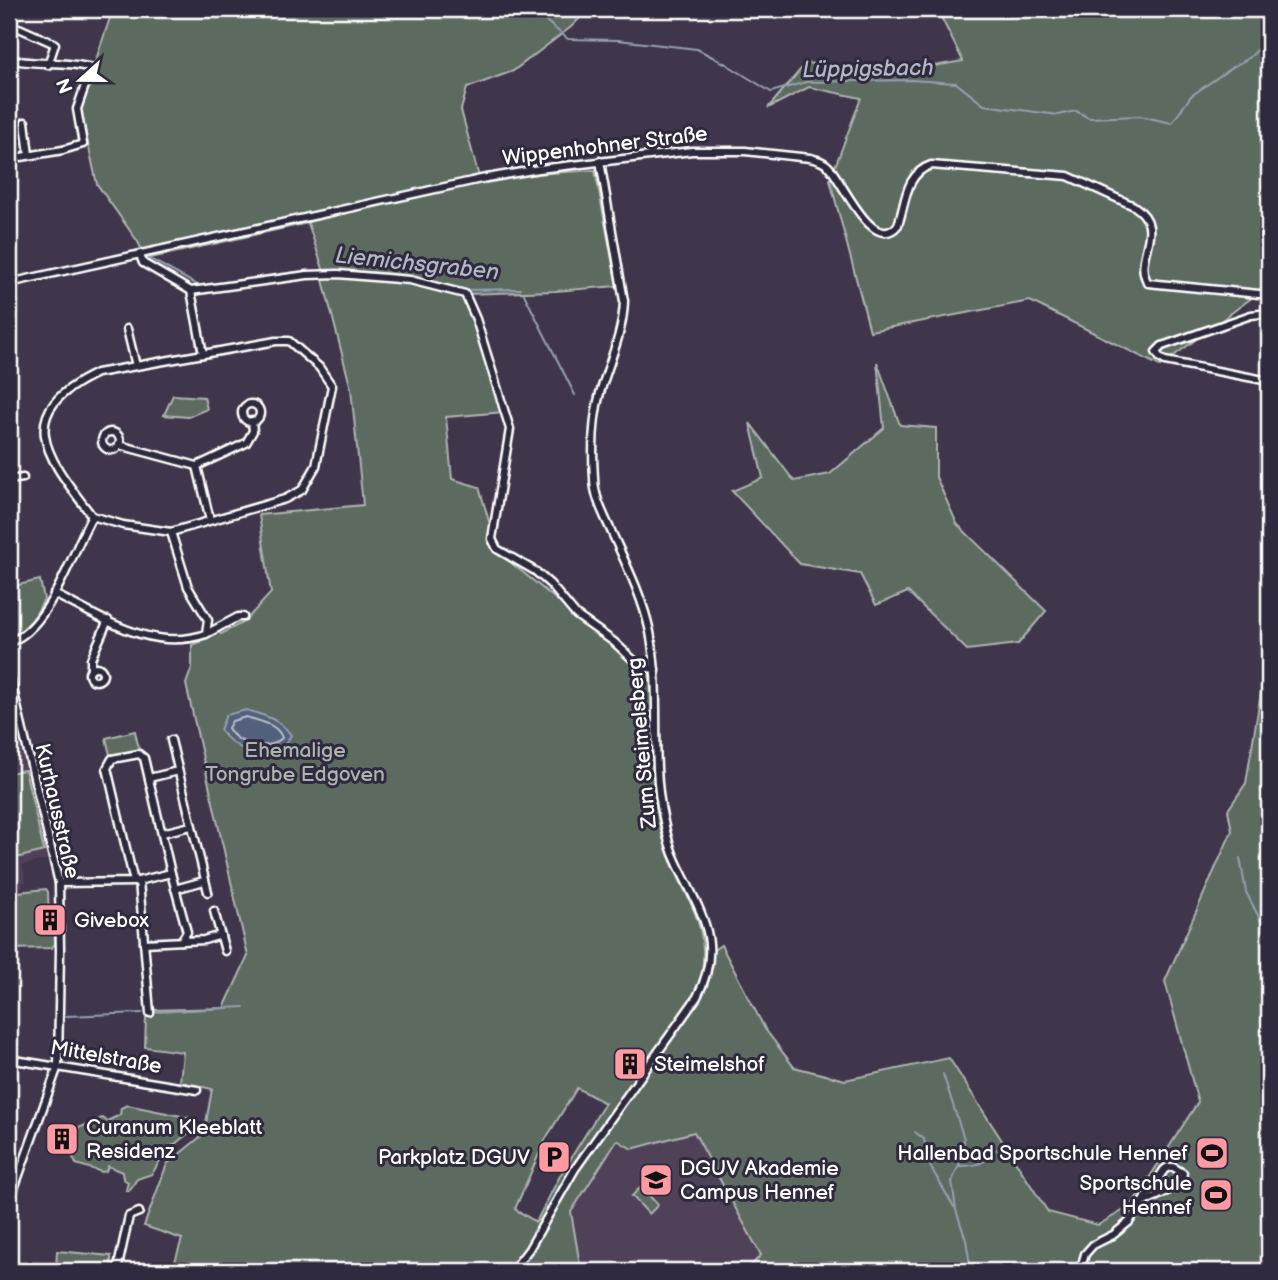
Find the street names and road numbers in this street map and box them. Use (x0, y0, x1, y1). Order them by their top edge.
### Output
street label: Wippenhohner Straße (501, 121, 709, 171)
street label: Zum Steimelsberg (622, 657, 662, 830)
street label: Kurhausstraße (29, 741, 85, 881)
street label: Mittelstraße (48, 1035, 164, 1079)

